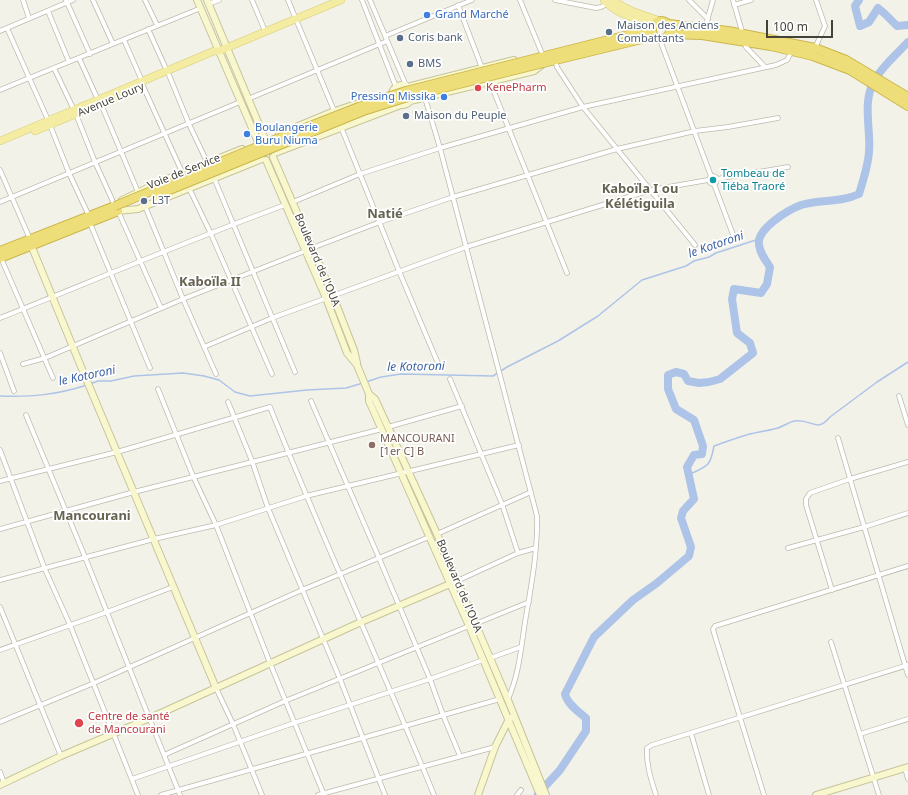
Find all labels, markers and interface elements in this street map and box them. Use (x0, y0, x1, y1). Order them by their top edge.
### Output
place label: Grand Marché (435, 8, 509, 22)
marker: Grand Marché (422, 10, 432, 20)
scale bar (768, 12, 835, 38)
text: 100 m (773, 18, 808, 35)
place label: Maison des Anciens Combattants (617, 19, 719, 45)
marker: Maison des Anciens Combattants (604, 27, 614, 37)
place label: Coris bank (408, 31, 463, 45)
marker: Coris bank (395, 33, 405, 43)
place label: BMS (418, 57, 441, 71)
marker: BMS (405, 59, 415, 69)
street label: Avenue Loury (76, 80, 146, 120)
place label: KenePharm (486, 81, 546, 95)
marker: KenePharm (473, 83, 483, 93)
place label: Pressing Missika (351, 90, 436, 104)
marker: Pressing Missika (439, 92, 449, 102)
place label: Maison du Peuple (414, 109, 506, 123)
marker: Maison du Peuple (401, 111, 411, 121)
place label: Boulangerie Buru Niuma (255, 121, 318, 147)
marker: Boulangerie Buru Niuma (242, 129, 252, 139)
street label: Voie de Service (146, 151, 222, 193)
place label: Tombeau de Tiéba Traoré (721, 167, 785, 193)
marker: Tombeau de Tiéba Traoré (708, 175, 718, 185)
district label: Kaboïla I ou Kélétiguila (602, 181, 678, 212)
place label: L3T (152, 194, 170, 208)
marker: L3T (139, 196, 149, 206)
district label: Natié (367, 206, 403, 222)
street label: Boulevard de l'OUA (291, 211, 343, 309)
water label: le Kotoroni (686, 229, 746, 261)
district label: Kaboïla II (179, 274, 241, 290)
water label: le Kotoroni (387, 359, 445, 375)
water label: le Kotoroni (57, 363, 117, 389)
place label: MANCOURANI [1er C] B (380, 432, 455, 458)
marker: MANCOURANI [1er C] B (367, 440, 377, 450)
district label: Mancourani (53, 508, 131, 524)
street label: Boulevard de l'OUA (433, 537, 485, 635)
place label: Centre de santé de Mancourani (88, 710, 170, 736)
marker: Centre de santé de Mancourani (73, 717, 85, 729)

